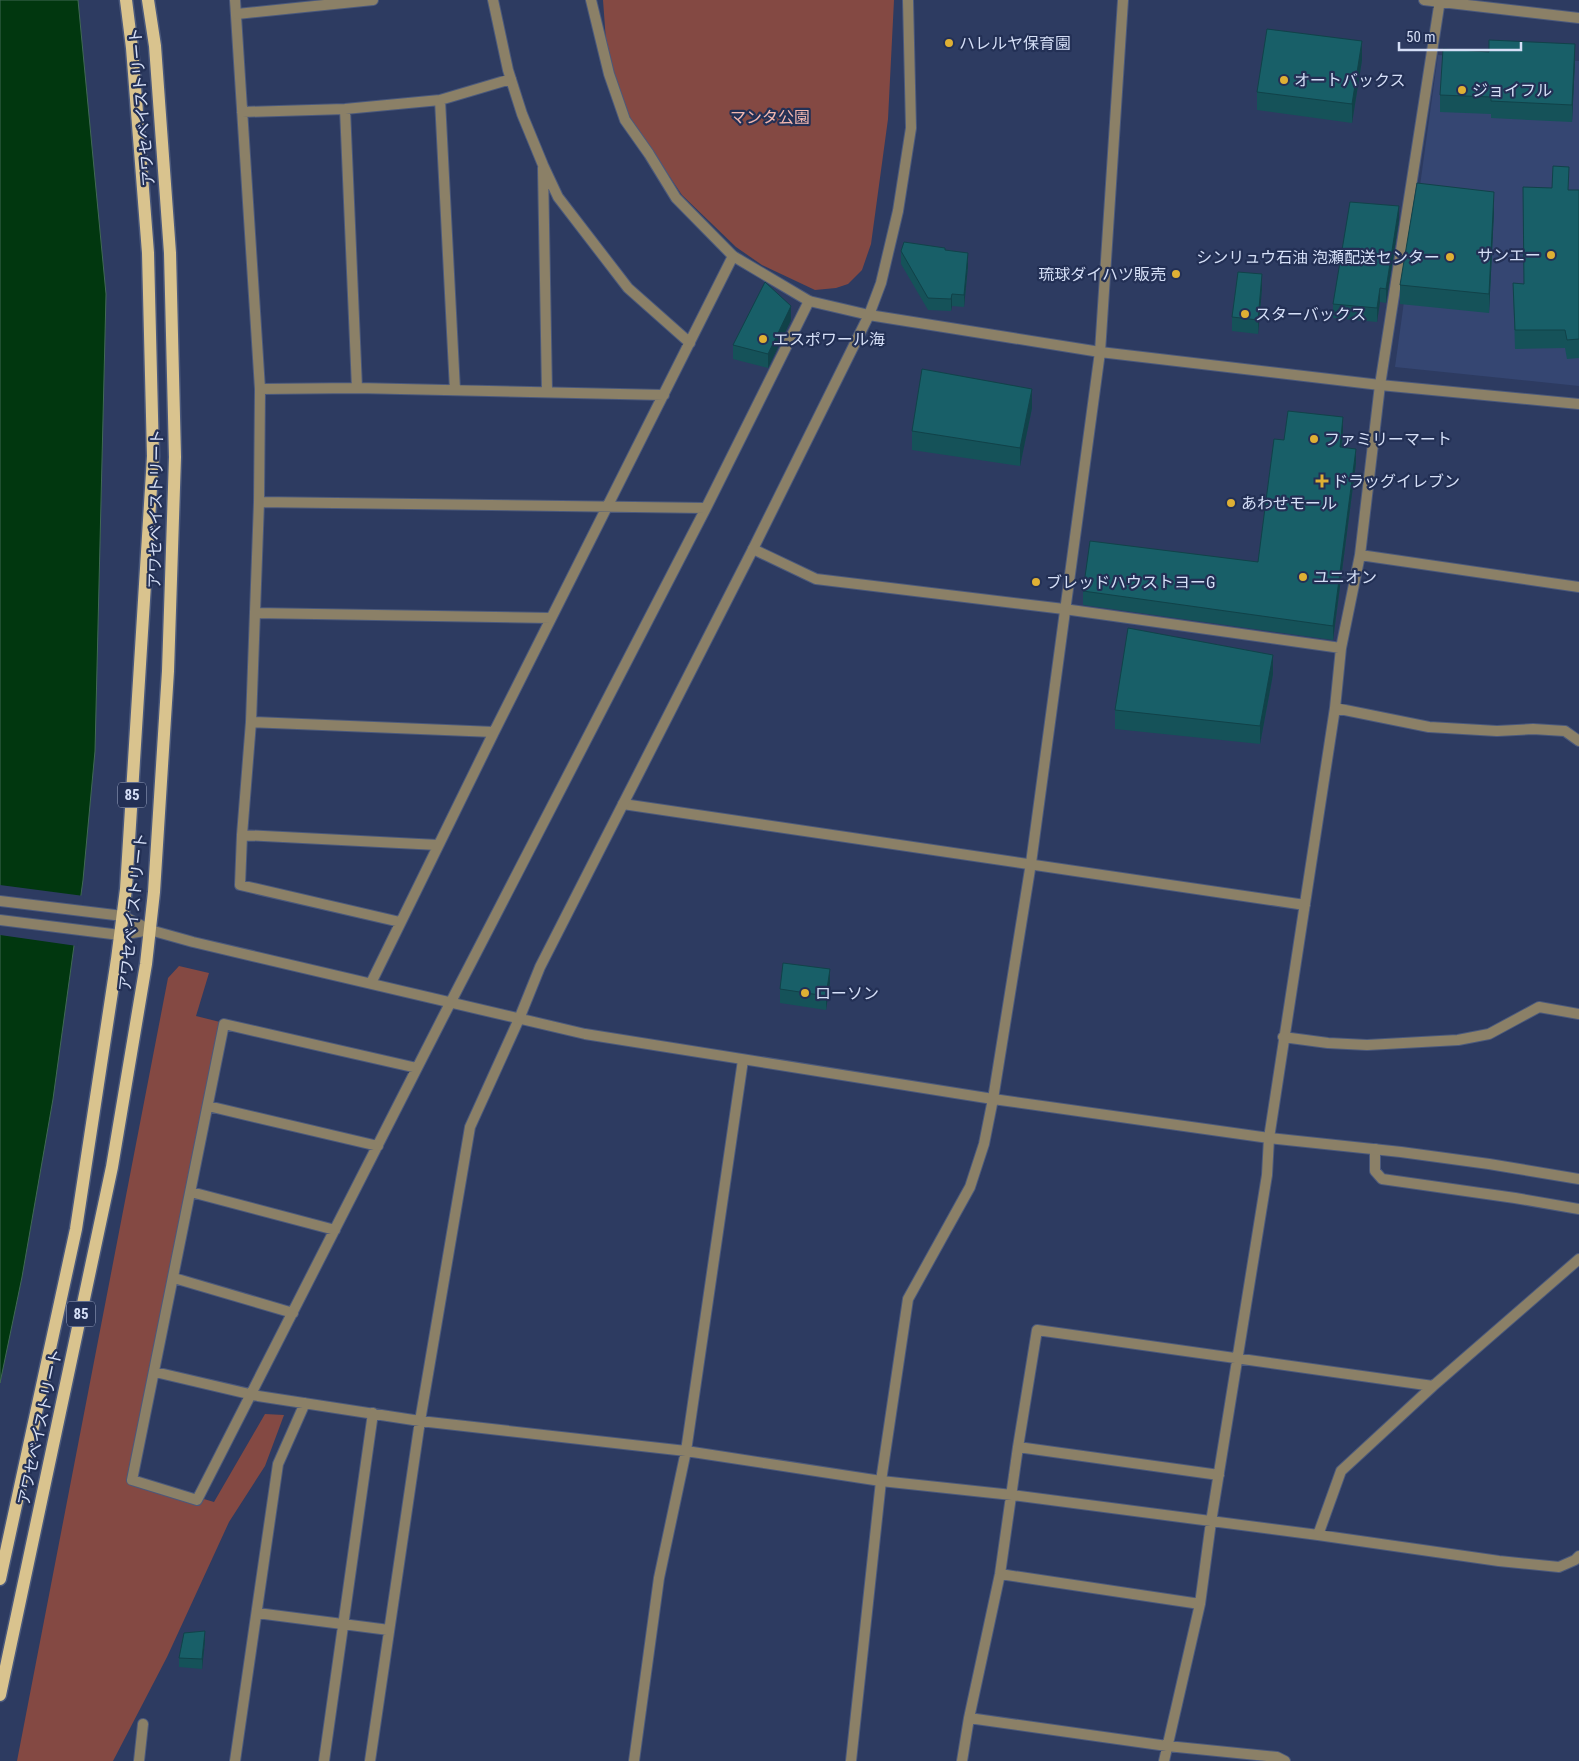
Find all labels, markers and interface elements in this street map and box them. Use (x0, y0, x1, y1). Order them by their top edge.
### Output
scale bar (1399, 20, 1522, 52)
street label: アワセベイストリート (126, 27, 158, 187)
text: 50 m (1406, 28, 1436, 46)
place label: ハレルヤ保育園 (959, 34, 1071, 53)
marker: ハレルヤ保育園 (943, 37, 955, 49)
place label: オートバックス (1294, 71, 1406, 90)
marker: オートバックス (1278, 74, 1290, 86)
place label: ジョイフル (1472, 81, 1552, 100)
marker: ジョイフル (1456, 84, 1468, 96)
park label: マンタ公園 (730, 108, 810, 127)
place label: サンエー (1477, 246, 1541, 265)
place label: シンリュウ石油 泡瀬配送センター (1196, 248, 1440, 267)
marker: サンエー (1545, 249, 1557, 261)
marker: シンリュウ石油 泡瀬配送センター (1444, 251, 1456, 263)
place label: 琉球ダイハツ販売 (1038, 265, 1166, 284)
marker: 琉球ダイハツ販売 (1170, 268, 1182, 280)
place label: スターバックス (1255, 305, 1366, 324)
marker: スターバックス (1239, 308, 1251, 320)
place label: エスポワール海 (773, 330, 885, 349)
marker: エスポワール海 (757, 333, 769, 345)
street label: アワセベイストリート (145, 429, 167, 589)
place label: ファミリーマート (1324, 430, 1452, 449)
marker: ファミリーマート (1308, 433, 1320, 445)
place label: ドラッグイレブン (1332, 472, 1460, 491)
marker: ドラッグイレブン (1316, 475, 1328, 487)
place label: あわせモール (1241, 494, 1337, 513)
marker: あわせモール (1225, 497, 1237, 509)
place label: ユニオン (1313, 568, 1377, 587)
marker: ユニオン (1297, 571, 1309, 583)
place label: ブレッドハウストヨーG (1046, 573, 1215, 592)
marker: ブレッドハウストヨーG (1030, 576, 1042, 588)
road number: 85 (118, 782, 146, 808)
street label: アワセベイストリート (115, 832, 151, 992)
place label: ローソン (815, 984, 879, 1003)
marker: ローソン (799, 987, 811, 999)
road number: 85 (67, 1302, 95, 1326)
street label: アワセベイストリート (14, 1347, 66, 1507)

